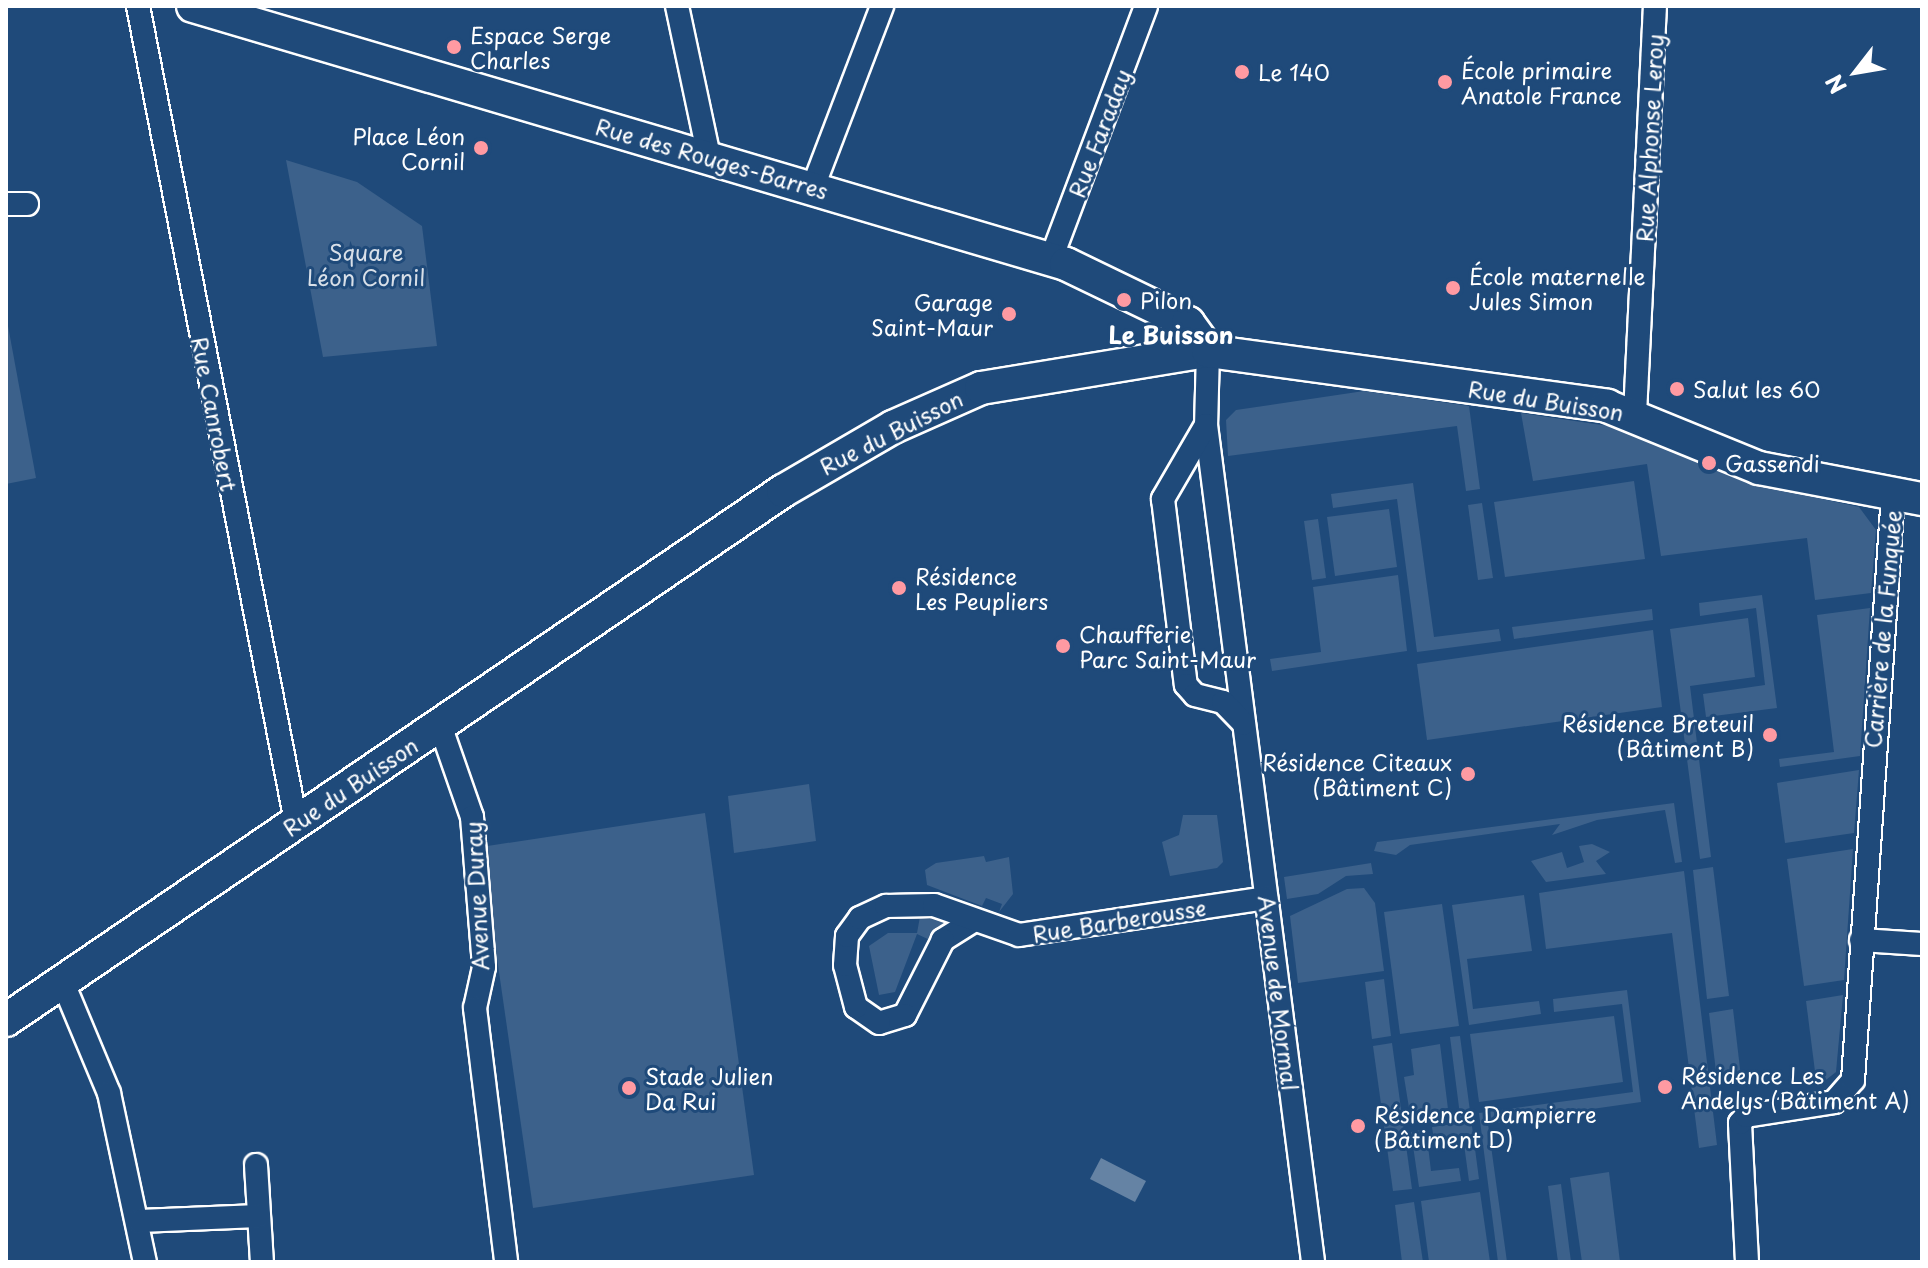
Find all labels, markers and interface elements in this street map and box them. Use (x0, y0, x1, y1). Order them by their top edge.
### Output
place label: Espace Serge Charles (470, 21, 610, 72)
north arrow (1816, 32, 1896, 112)
street label: Rue Alphonse Leroy (1630, 33, 1668, 243)
marker: Espace Serge Charles (445, 38, 463, 56)
place label: École primaire Anatole France (1461, 56, 1623, 108)
place label: Le 140 (1258, 59, 1330, 85)
marker: Le 140 (1233, 63, 1251, 81)
street label: Rue Faraday (1062, 65, 1136, 201)
text: N (1816, 69, 1854, 101)
marker: École primaire Anatole France (1436, 73, 1454, 91)
street label: Rue des Rouges-Barres (591, 112, 833, 204)
place label: Place Léon Cornil (354, 122, 465, 174)
marker: Place Léon Cornil (472, 139, 490, 157)
park label: Square Léon Cornil (306, 238, 426, 290)
place label: École maternelle Jules Simon (1469, 262, 1646, 314)
marker: École maternelle Jules Simon (1444, 279, 1462, 297)
place label: Pilon (1140, 287, 1192, 313)
place label: Garage Saint-Maur (871, 288, 993, 340)
marker: Pilon (1115, 291, 1133, 309)
marker: Garage Saint-Maur (1000, 305, 1018, 323)
district label: Le Buisson (1108, 321, 1234, 349)
street label: Rue Canrobert (187, 334, 243, 494)
street label: Rue du Buisson (1465, 374, 1627, 426)
place label: Salut les 60 (1693, 376, 1822, 402)
marker: Salut les 60 (1668, 380, 1686, 398)
street label: Rue du Buisson (813, 384, 969, 480)
place label: Gassendi (1725, 450, 1820, 476)
marker: Gassendi (1700, 454, 1718, 472)
street label: Carrière de la Funquée (1858, 507, 1906, 751)
place label: Résidence Les Peupliers (915, 562, 1050, 614)
marker: Résidence Les Peupliers (890, 579, 908, 597)
place label: Chaufferie Parc Saint-Maur (1079, 620, 1256, 672)
marker: Chaufferie Parc Saint-Maur (1054, 637, 1072, 655)
place label: Résidence Breteuil (Bâtiment B) (1562, 709, 1754, 760)
marker: Résidence Breteuil (Bâtiment B) (1761, 726, 1779, 744)
street label: Rue du Buisson (276, 730, 424, 842)
place label: Résidence Citeaux (Bâtiment C) (1261, 748, 1452, 800)
marker: Résidence Citeaux (Bâtiment C) (1459, 765, 1477, 783)
street label: Avenue Duray (459, 821, 493, 971)
street label: Rue Barberousse (1030, 893, 1208, 947)
street label: Avenue de Mormal (1254, 894, 1304, 1092)
place label: Résidence Les Andelys (Bâtiment A) (1681, 1061, 1910, 1112)
place label: Stade Julien Da Rui (645, 1062, 774, 1114)
marker: Résidence Les Andelys (Bâtiment A) (1656, 1078, 1674, 1096)
marker: Stade Julien Da Rui (620, 1079, 638, 1097)
place label: Résidence Dampierre (Bâtiment D) (1374, 1100, 1598, 1152)
marker: Résidence Dampierre (Bâtiment D) (1349, 1117, 1367, 1135)

